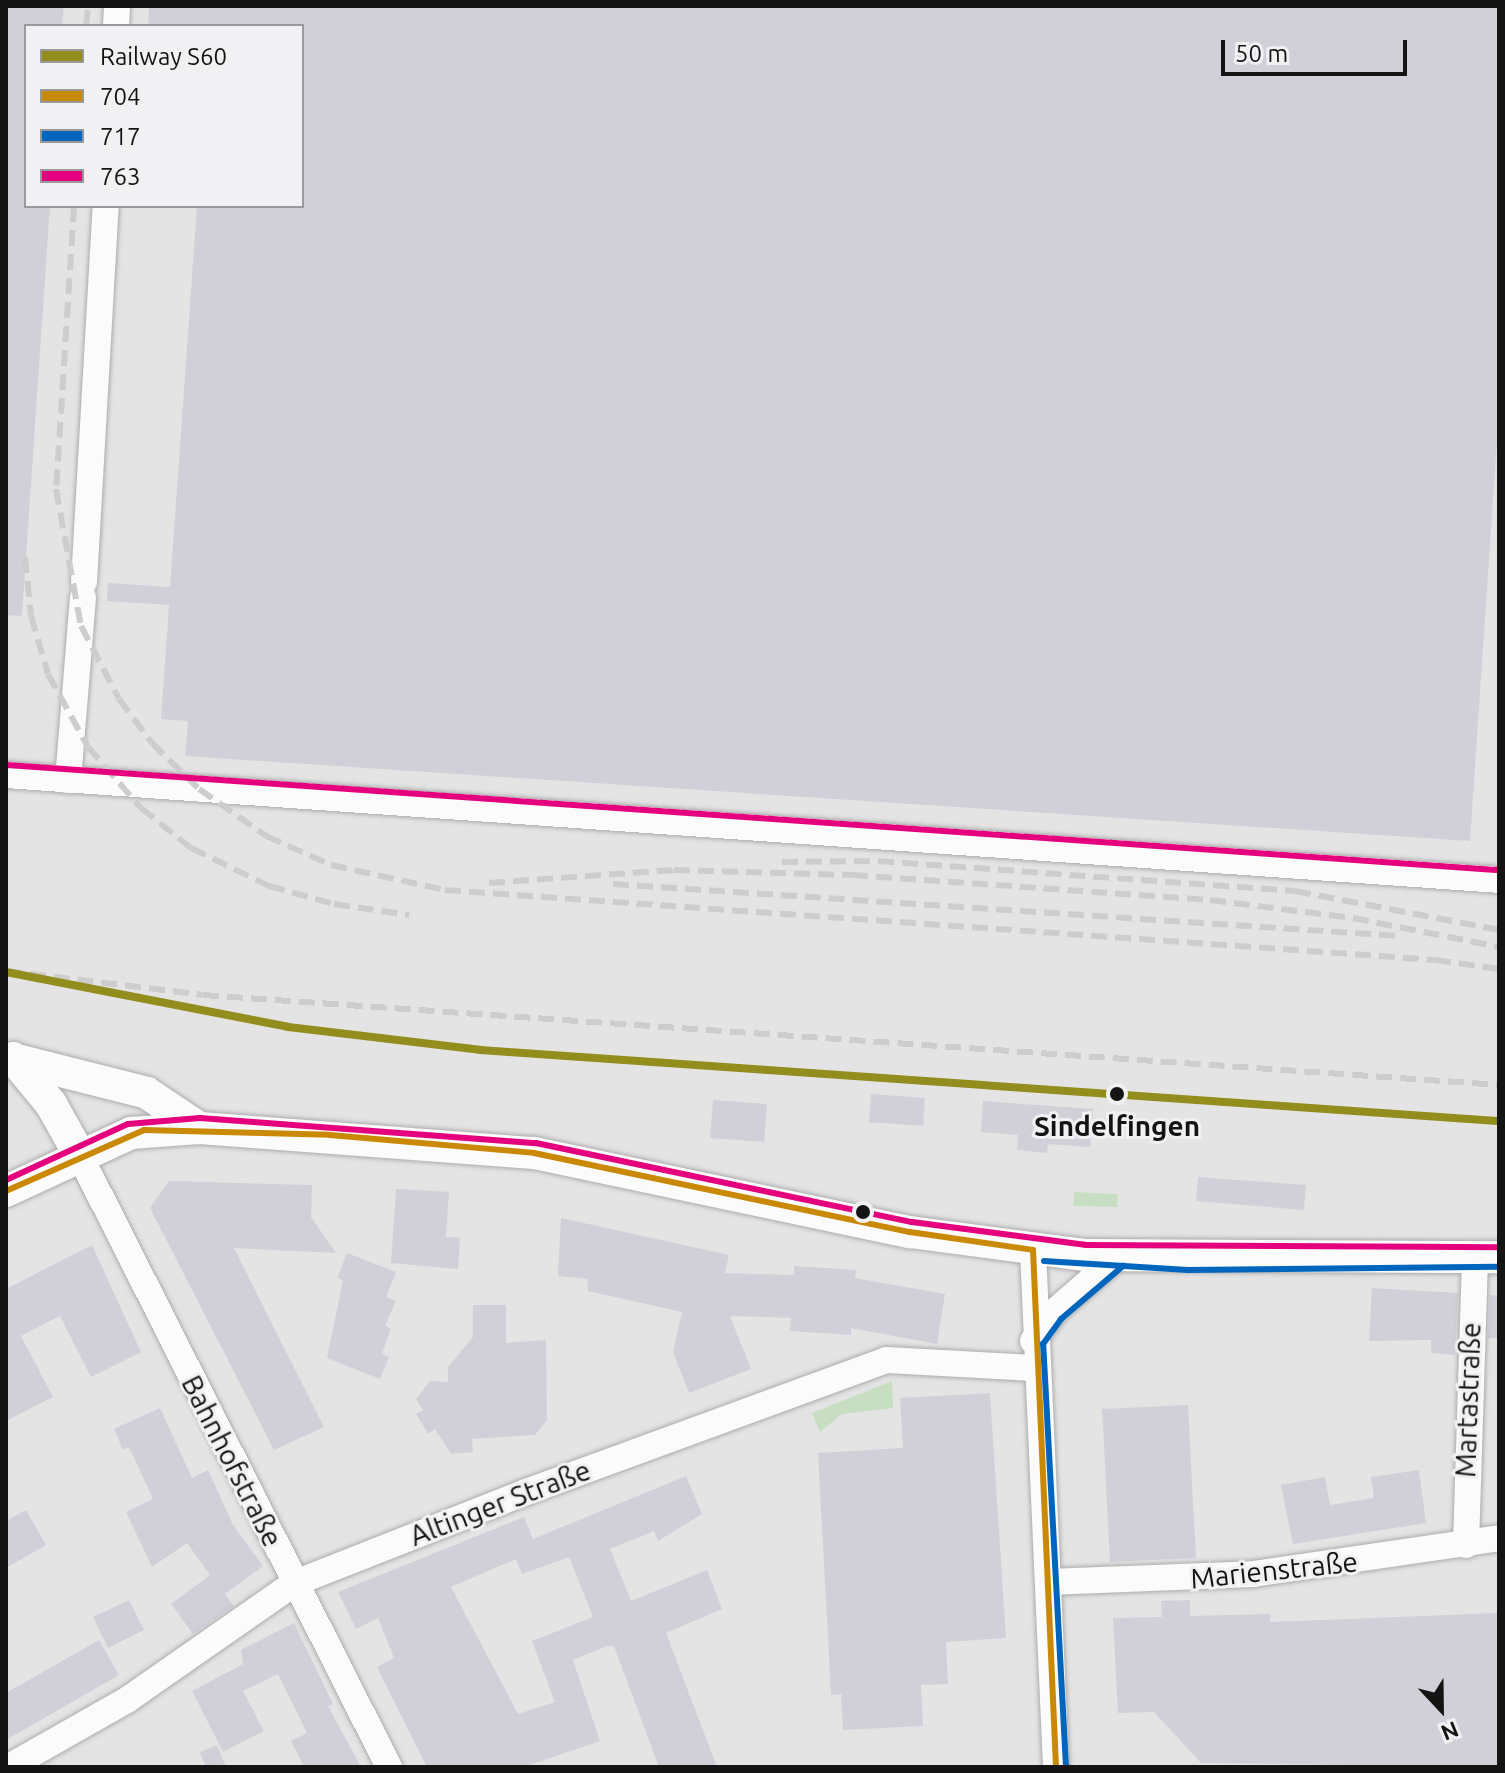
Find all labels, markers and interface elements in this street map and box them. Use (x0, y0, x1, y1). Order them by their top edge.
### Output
legend (24, 24, 304, 208)
scale bar (1225, 24, 1411, 74)
text: 50 m (1235, 40, 1288, 67)
text: Railway S60 (100, 43, 227, 70)
text: 704 (100, 83, 141, 110)
text: 717 (100, 123, 141, 150)
text: 763 (100, 163, 141, 190)
marker: Sindelfingen (1106, 1083, 1128, 1105)
place label: Sindelfingen (1034, 1109, 1200, 1143)
unlabelled marker (855, 1204, 871, 1220)
street label: Martastraße (1449, 1322, 1487, 1478)
street label: Bahnhofstraße (174, 1370, 290, 1552)
street label: Altinger Straße (405, 1453, 595, 1553)
street label: Marienstraße (1189, 1545, 1359, 1595)
north arrow (1401, 1669, 1481, 1749)
text: N (1438, 1717, 1462, 1746)

